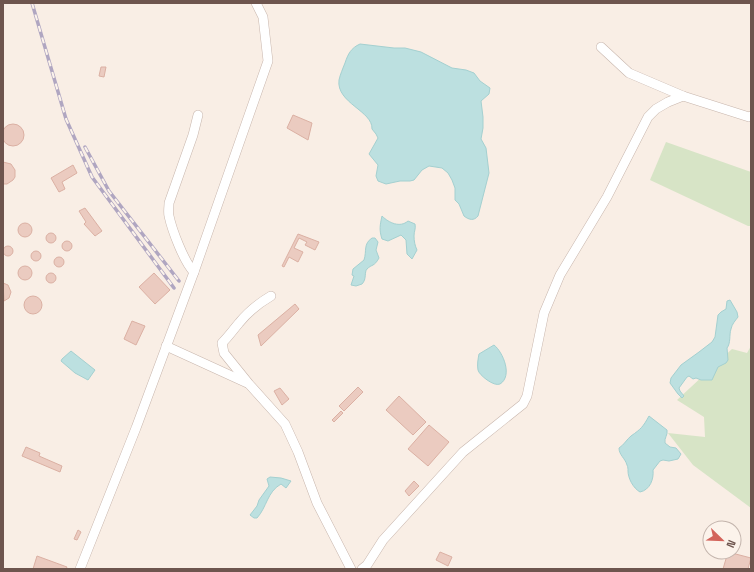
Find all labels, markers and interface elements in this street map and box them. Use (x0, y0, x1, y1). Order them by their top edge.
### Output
north arrow (702, 520, 742, 560)
text: N (723, 538, 739, 550)

